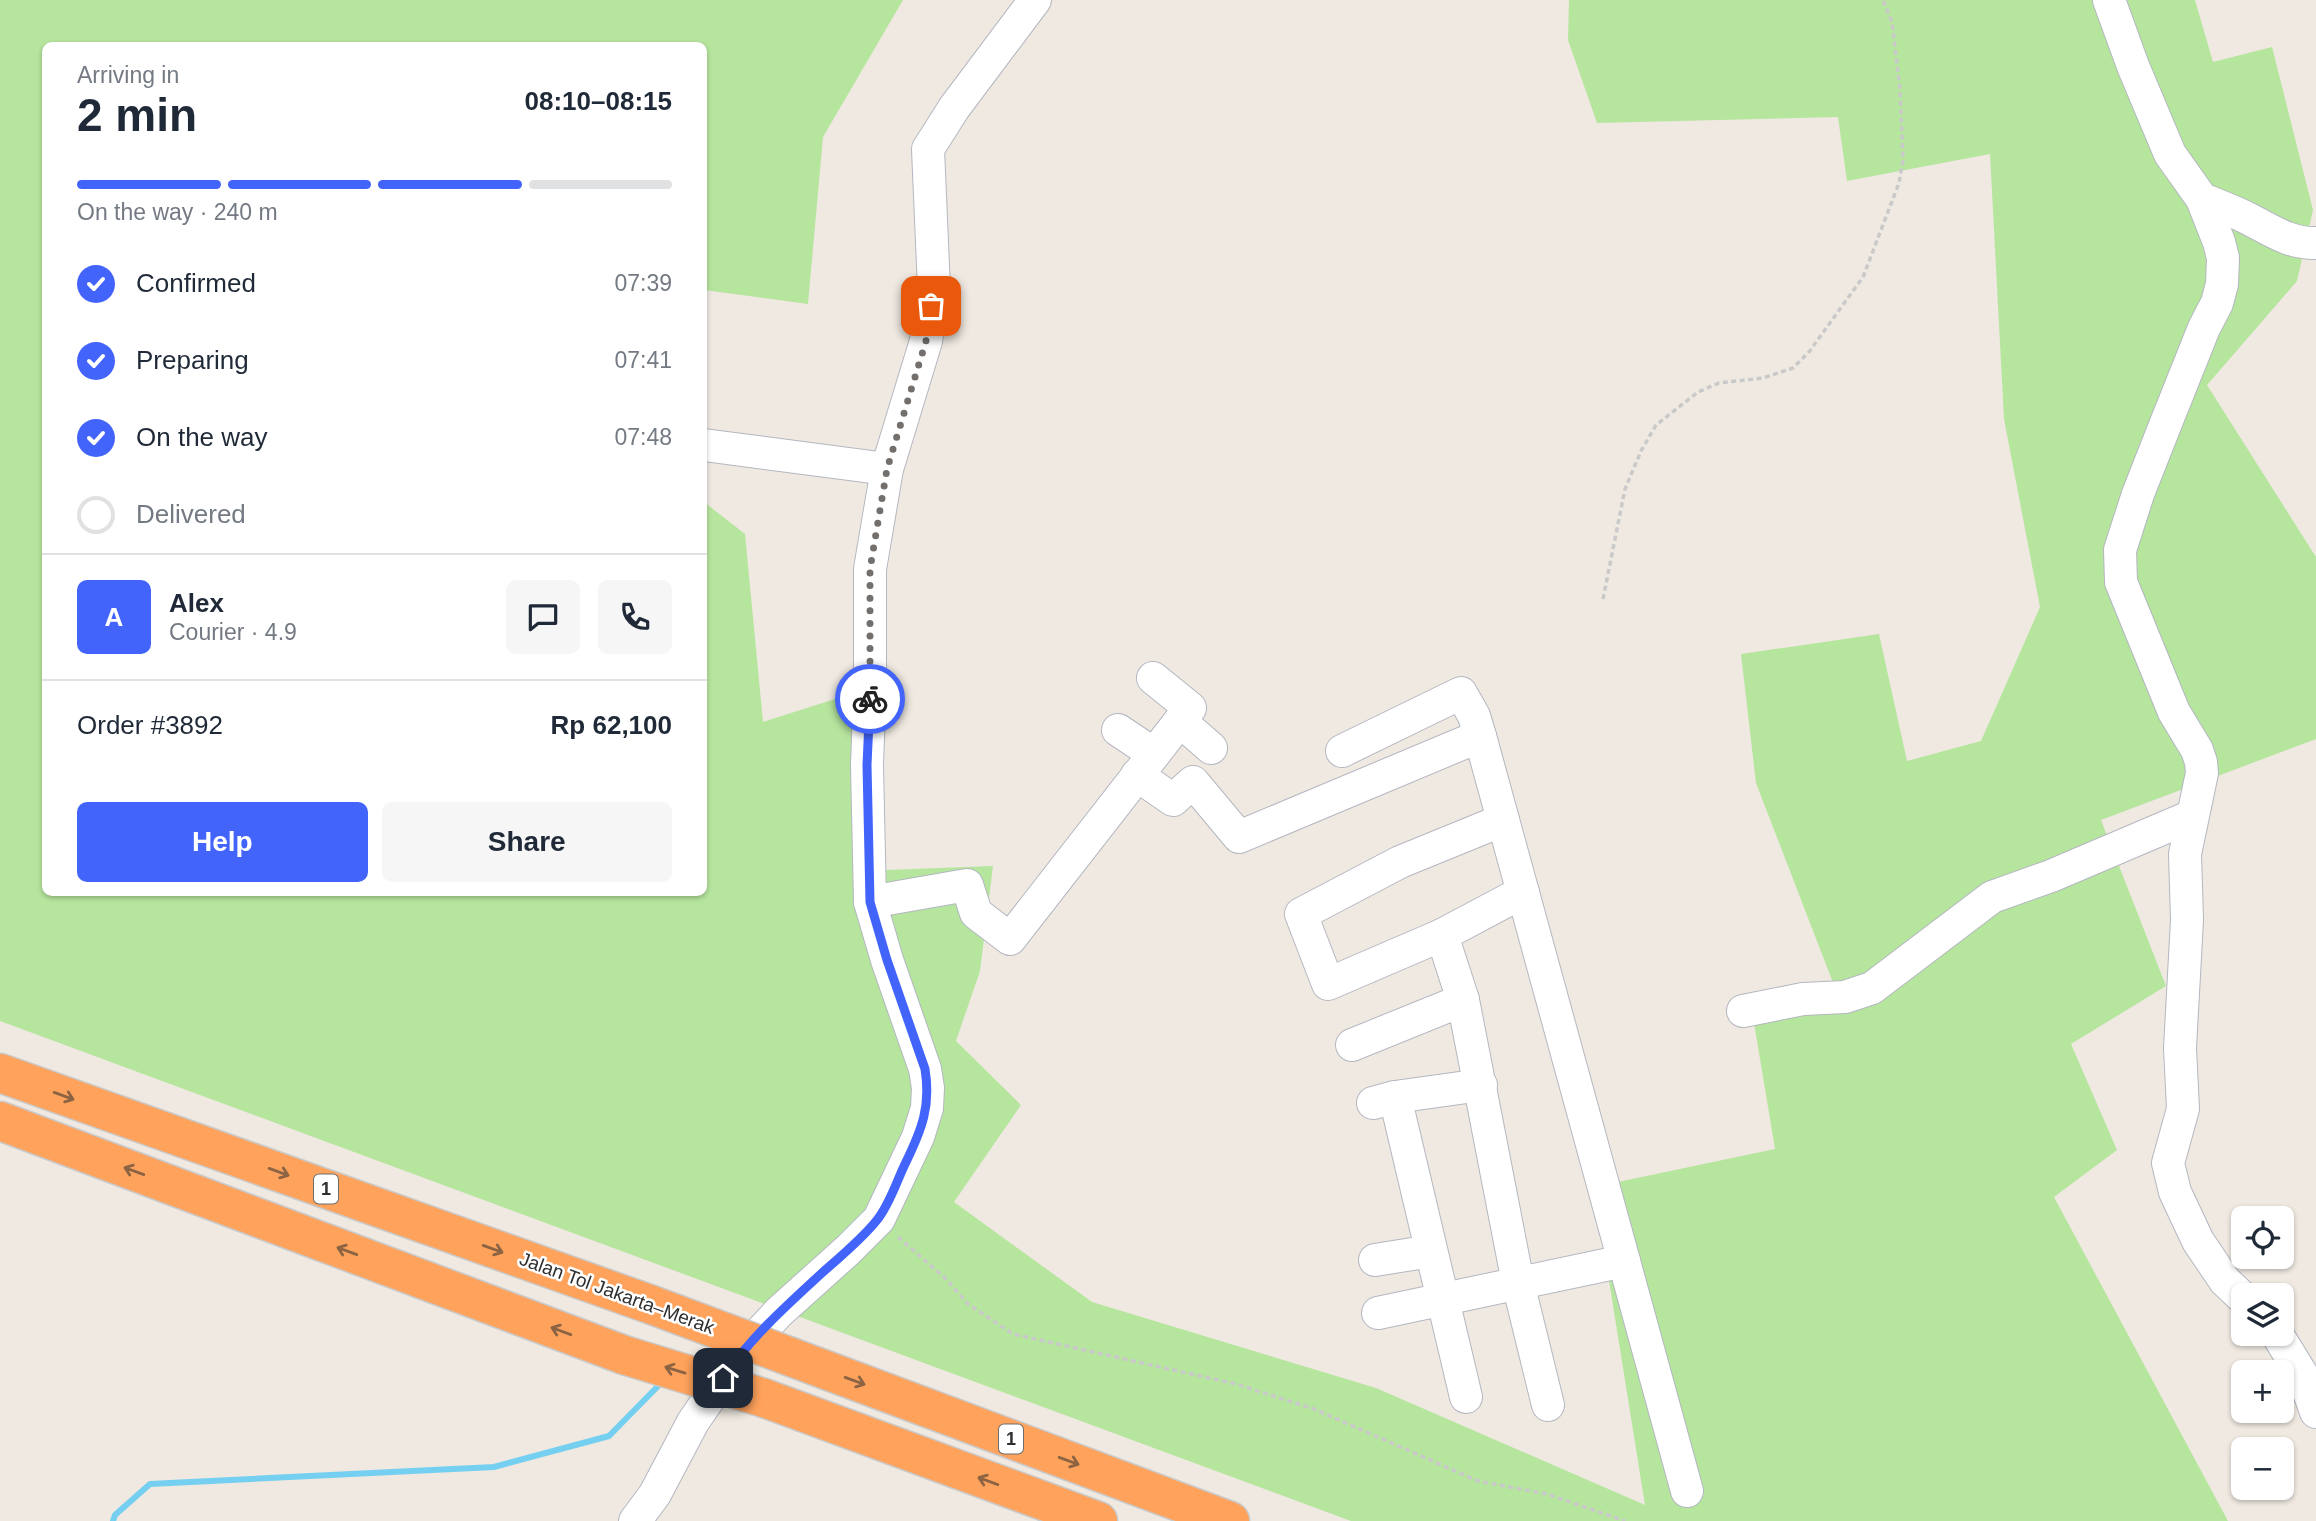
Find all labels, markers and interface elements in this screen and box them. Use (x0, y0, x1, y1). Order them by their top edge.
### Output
text: Arriving in (77, 62, 179, 88)
text: 08:10–08:15 (525, 86, 672, 116)
text: 2 min (77, 89, 197, 141)
text: On the way · 240 m (77, 199, 278, 225)
icon: check (77, 265, 115, 303)
text: Confirmed (136, 268, 256, 298)
text: 07:39 (614, 270, 672, 296)
pin (901, 276, 961, 336)
icon: bag (912, 287, 950, 325)
icon: check (77, 342, 115, 380)
text: Preparing (136, 345, 249, 375)
text: 07:41 (614, 347, 672, 373)
icon: check (77, 419, 115, 457)
text: On the way (136, 422, 268, 452)
text: 07:48 (614, 424, 672, 450)
text: Delivered (136, 499, 246, 529)
button: chat (506, 580, 580, 654)
button: phone (598, 580, 672, 654)
text: Alex (169, 588, 224, 618)
text: A (105, 602, 123, 632)
text: Courier · 4.9 (169, 619, 297, 645)
courier (835, 664, 905, 734)
icon: bike (851, 680, 889, 718)
text: Order #3892 (77, 710, 223, 740)
text: Rp 62,100 (551, 710, 672, 740)
button: Help (77, 802, 368, 882)
button: Share (382, 802, 672, 882)
one-way arrow (53, 1091, 75, 1103)
one-way arrow (124, 1164, 146, 1177)
one-way arrow (267, 1167, 289, 1179)
road number: 1 (314, 1174, 338, 1204)
map controls (2231, 1206, 2294, 1500)
button: locate (2231, 1206, 2294, 1269)
one-way arrow (481, 1243, 503, 1256)
one-way arrow (337, 1244, 359, 1256)
street label: Jalan Tol Jakarta–Merak (517, 1248, 718, 1338)
button: layers (2231, 1283, 2294, 1346)
one-way arrow (550, 1323, 572, 1336)
pin (693, 1348, 753, 1408)
icon: home (704, 1359, 742, 1397)
button: + (2231, 1360, 2294, 1423)
one-way arrow (664, 1363, 686, 1376)
one-way arrow (844, 1376, 866, 1389)
road number: 1 (999, 1424, 1023, 1454)
button: − (2231, 1437, 2294, 1500)
one-way arrow (1057, 1455, 1079, 1468)
one-way arrow (977, 1473, 999, 1486)

